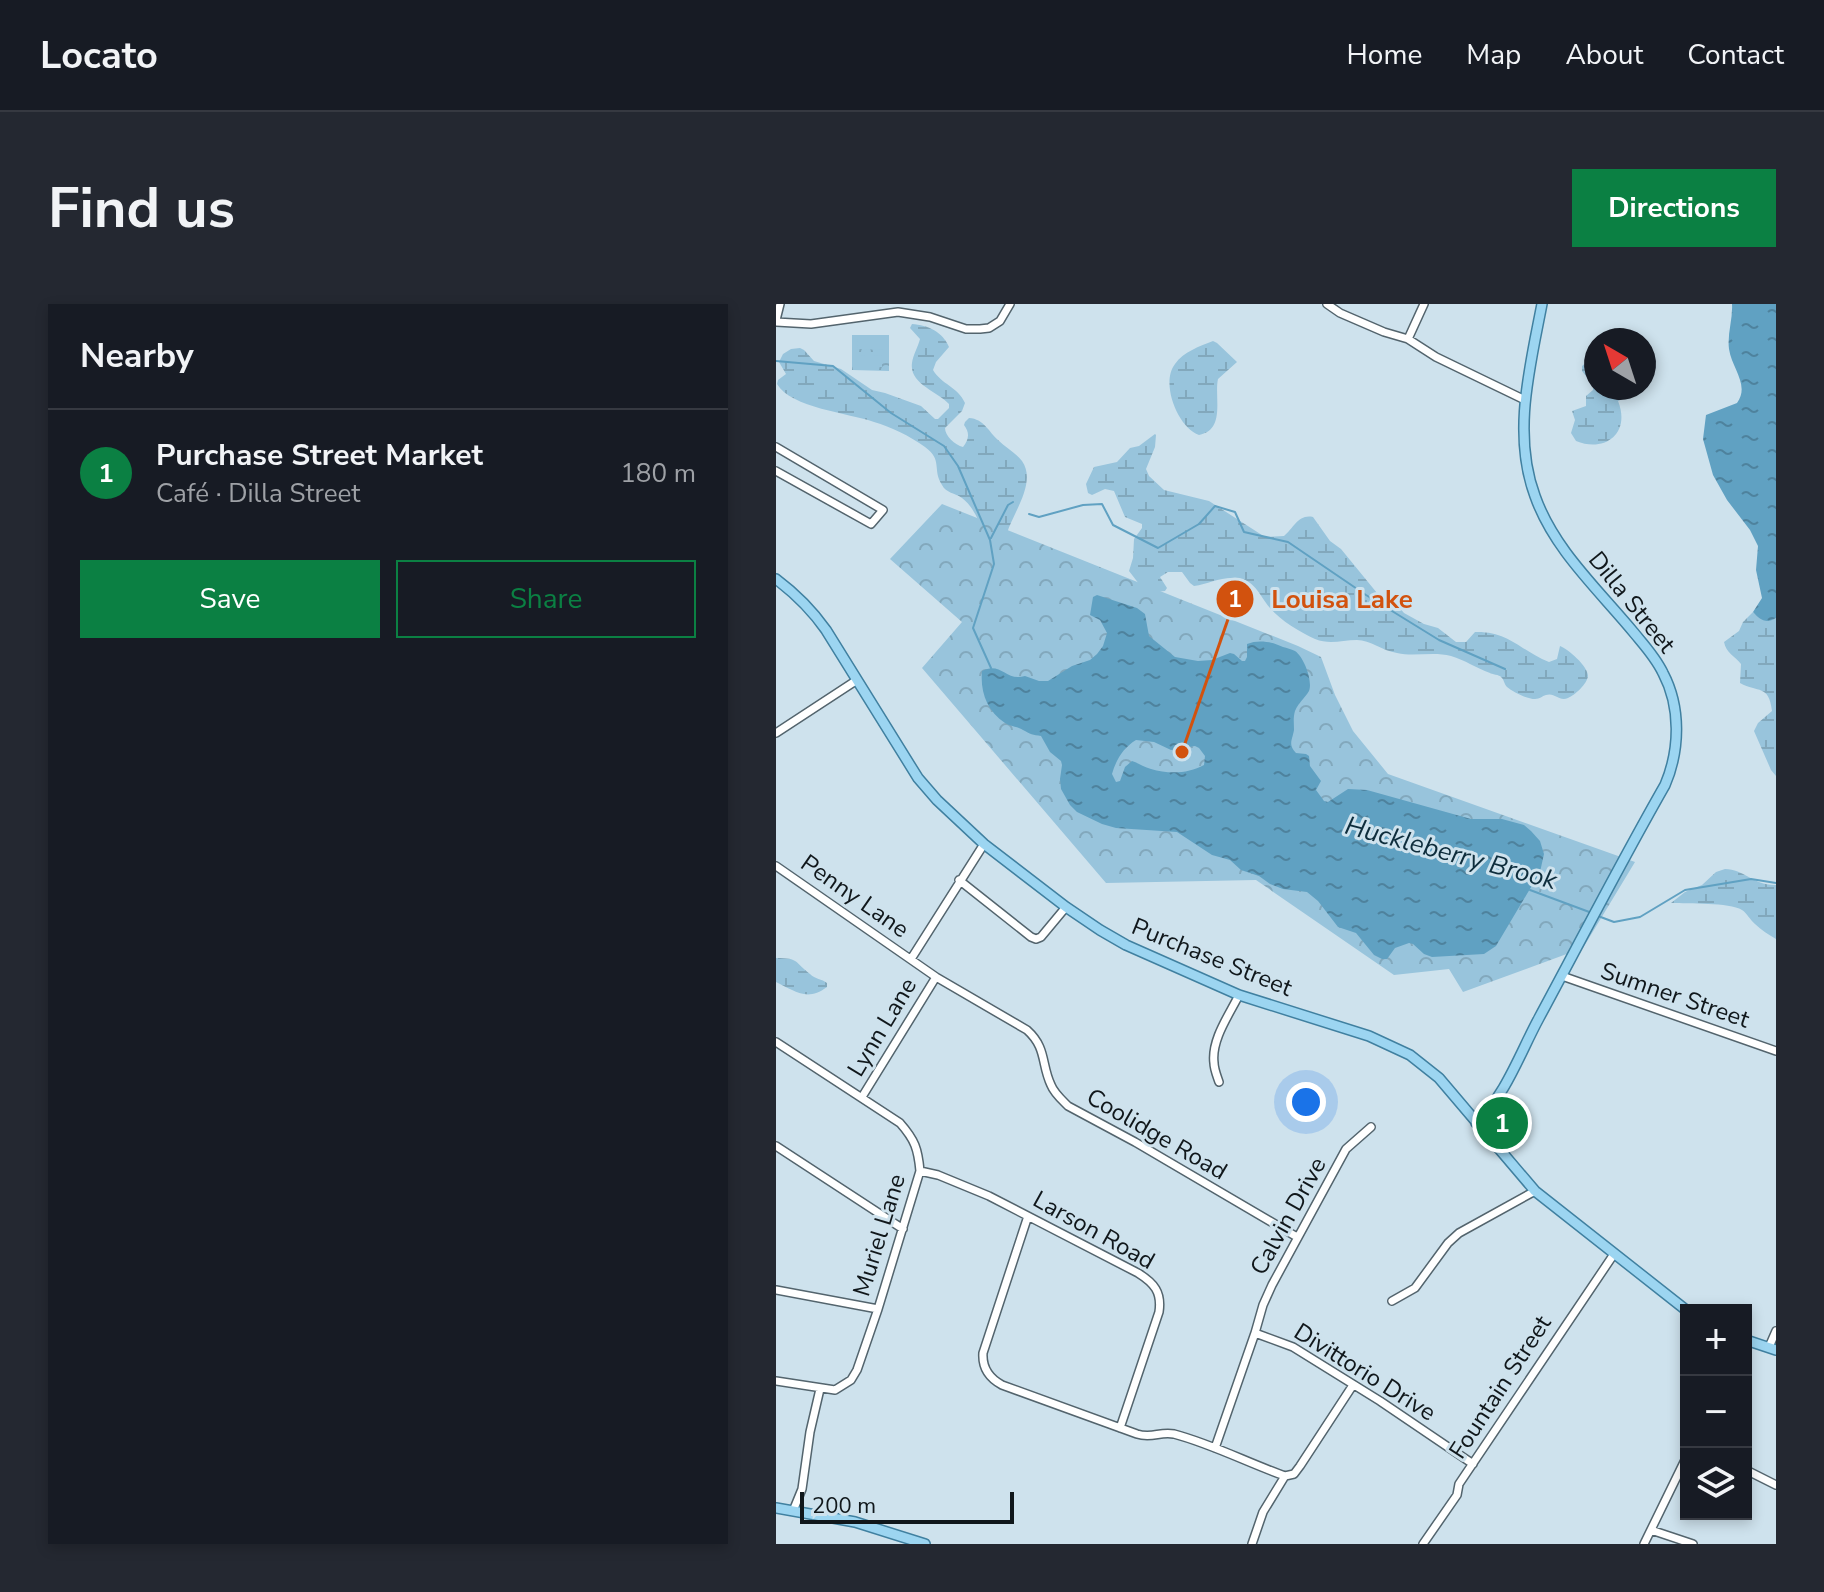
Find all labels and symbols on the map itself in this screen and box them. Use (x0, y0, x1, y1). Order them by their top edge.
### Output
north arrow (1584, 328, 1656, 400)
street label: Dilla Street (1581, 545, 1683, 660)
callout: Louisa Lake (1215, 574, 1429, 624)
text: Louisa Lake (1271, 582, 1413, 617)
text: 1 (1228, 583, 1242, 615)
water label: Huckleberry Brook (1341, 808, 1562, 898)
street label: Penny Lane (795, 847, 915, 945)
street label: Purchase Street (1127, 910, 1298, 1004)
street label: Sumner Street (1596, 955, 1754, 1036)
street label: Lynn Lane (840, 972, 924, 1082)
street label: Coolidge Road (1081, 1081, 1233, 1187)
your location (1286, 1082, 1326, 1122)
pin: 1 (1476, 1093, 1528, 1153)
street label: Calvin Drive (1243, 1151, 1333, 1281)
street label: Muriel Lane (845, 1170, 913, 1300)
street label: Larson Road (1027, 1183, 1161, 1277)
street label: Fountain Street (1442, 1309, 1559, 1465)
street label: Divittorio Drive (1288, 1316, 1442, 1428)
scale bar (800, 1488, 1014, 1524)

